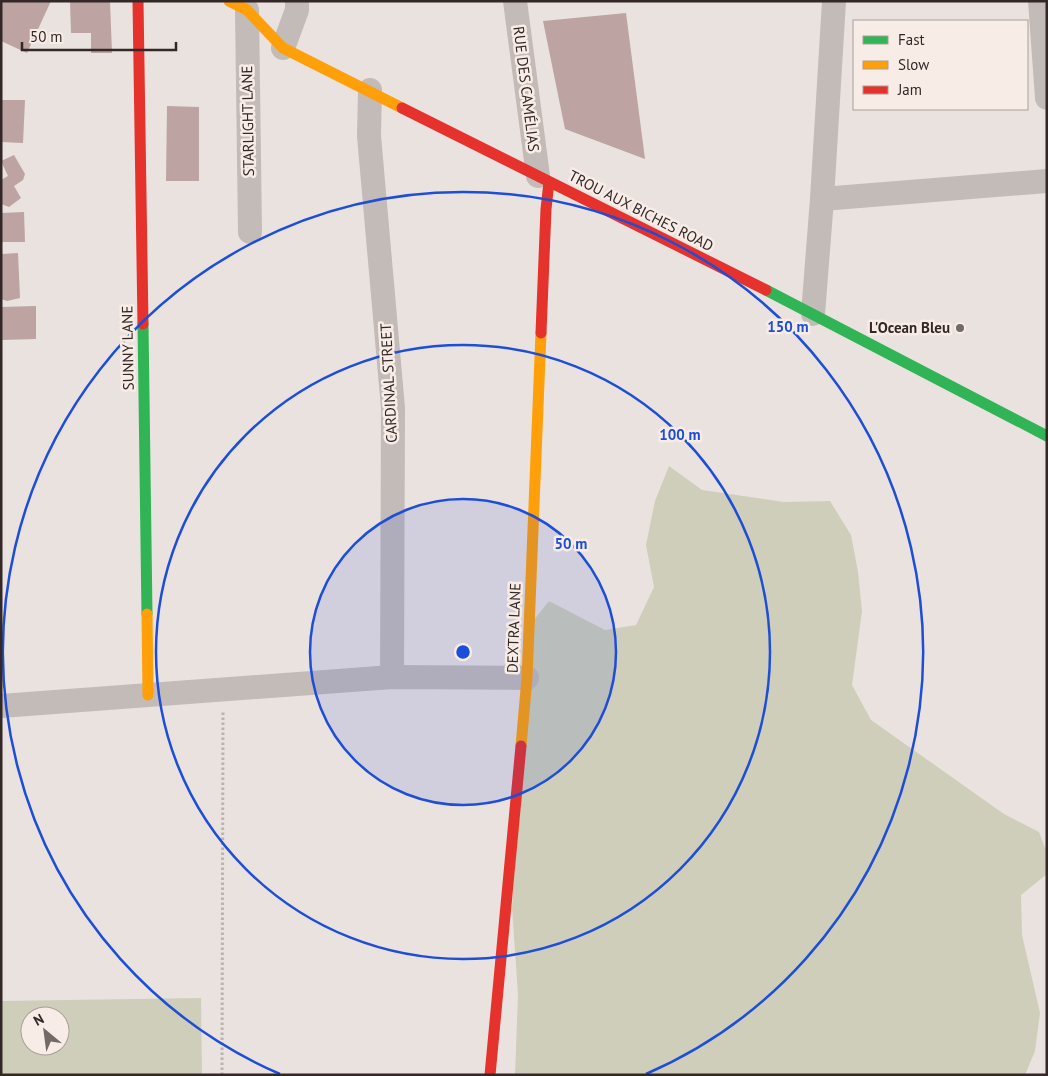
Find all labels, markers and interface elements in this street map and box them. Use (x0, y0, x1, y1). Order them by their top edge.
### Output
scale bar (22, 20, 176, 52)
legend (853, 20, 1028, 110)
street label: RUE DES CAMÉLIAS (509, 25, 544, 153)
text: 50 m (30, 27, 63, 46)
text: Fast (898, 30, 925, 49)
text: Slow (898, 55, 929, 74)
street label: STARLIGHT LANE (237, 65, 258, 177)
text: Jam (897, 80, 922, 99)
street label: TROU AUX BICHES ROAD (566, 166, 717, 255)
street label: SUNNY LANE (117, 305, 138, 391)
text: 150 m (767, 317, 809, 336)
place label: L'Ocean Bleu (869, 318, 950, 337)
street label: CARDINAL STREET (376, 322, 401, 443)
marker: L'Ocean Bleu (954, 322, 966, 334)
text: 100 m (659, 425, 701, 444)
text: 50 m (555, 534, 587, 553)
street label: DEXTRA LANE (502, 582, 525, 673)
centre of rings (454, 643, 472, 661)
north arrow (20, 1006, 70, 1056)
text: N (30, 1010, 47, 1030)

